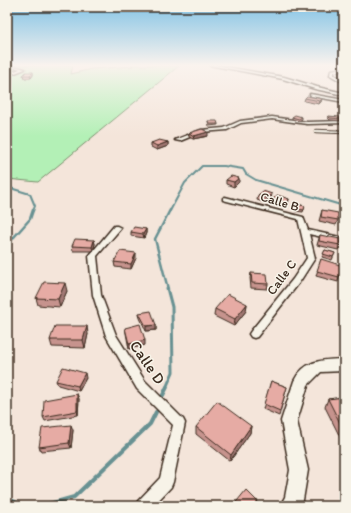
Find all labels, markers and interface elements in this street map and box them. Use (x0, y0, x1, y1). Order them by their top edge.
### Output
street label: Calle B (259, 189, 301, 214)
street label: Calle C (264, 257, 299, 298)
street label: Calle D (126, 337, 169, 388)

